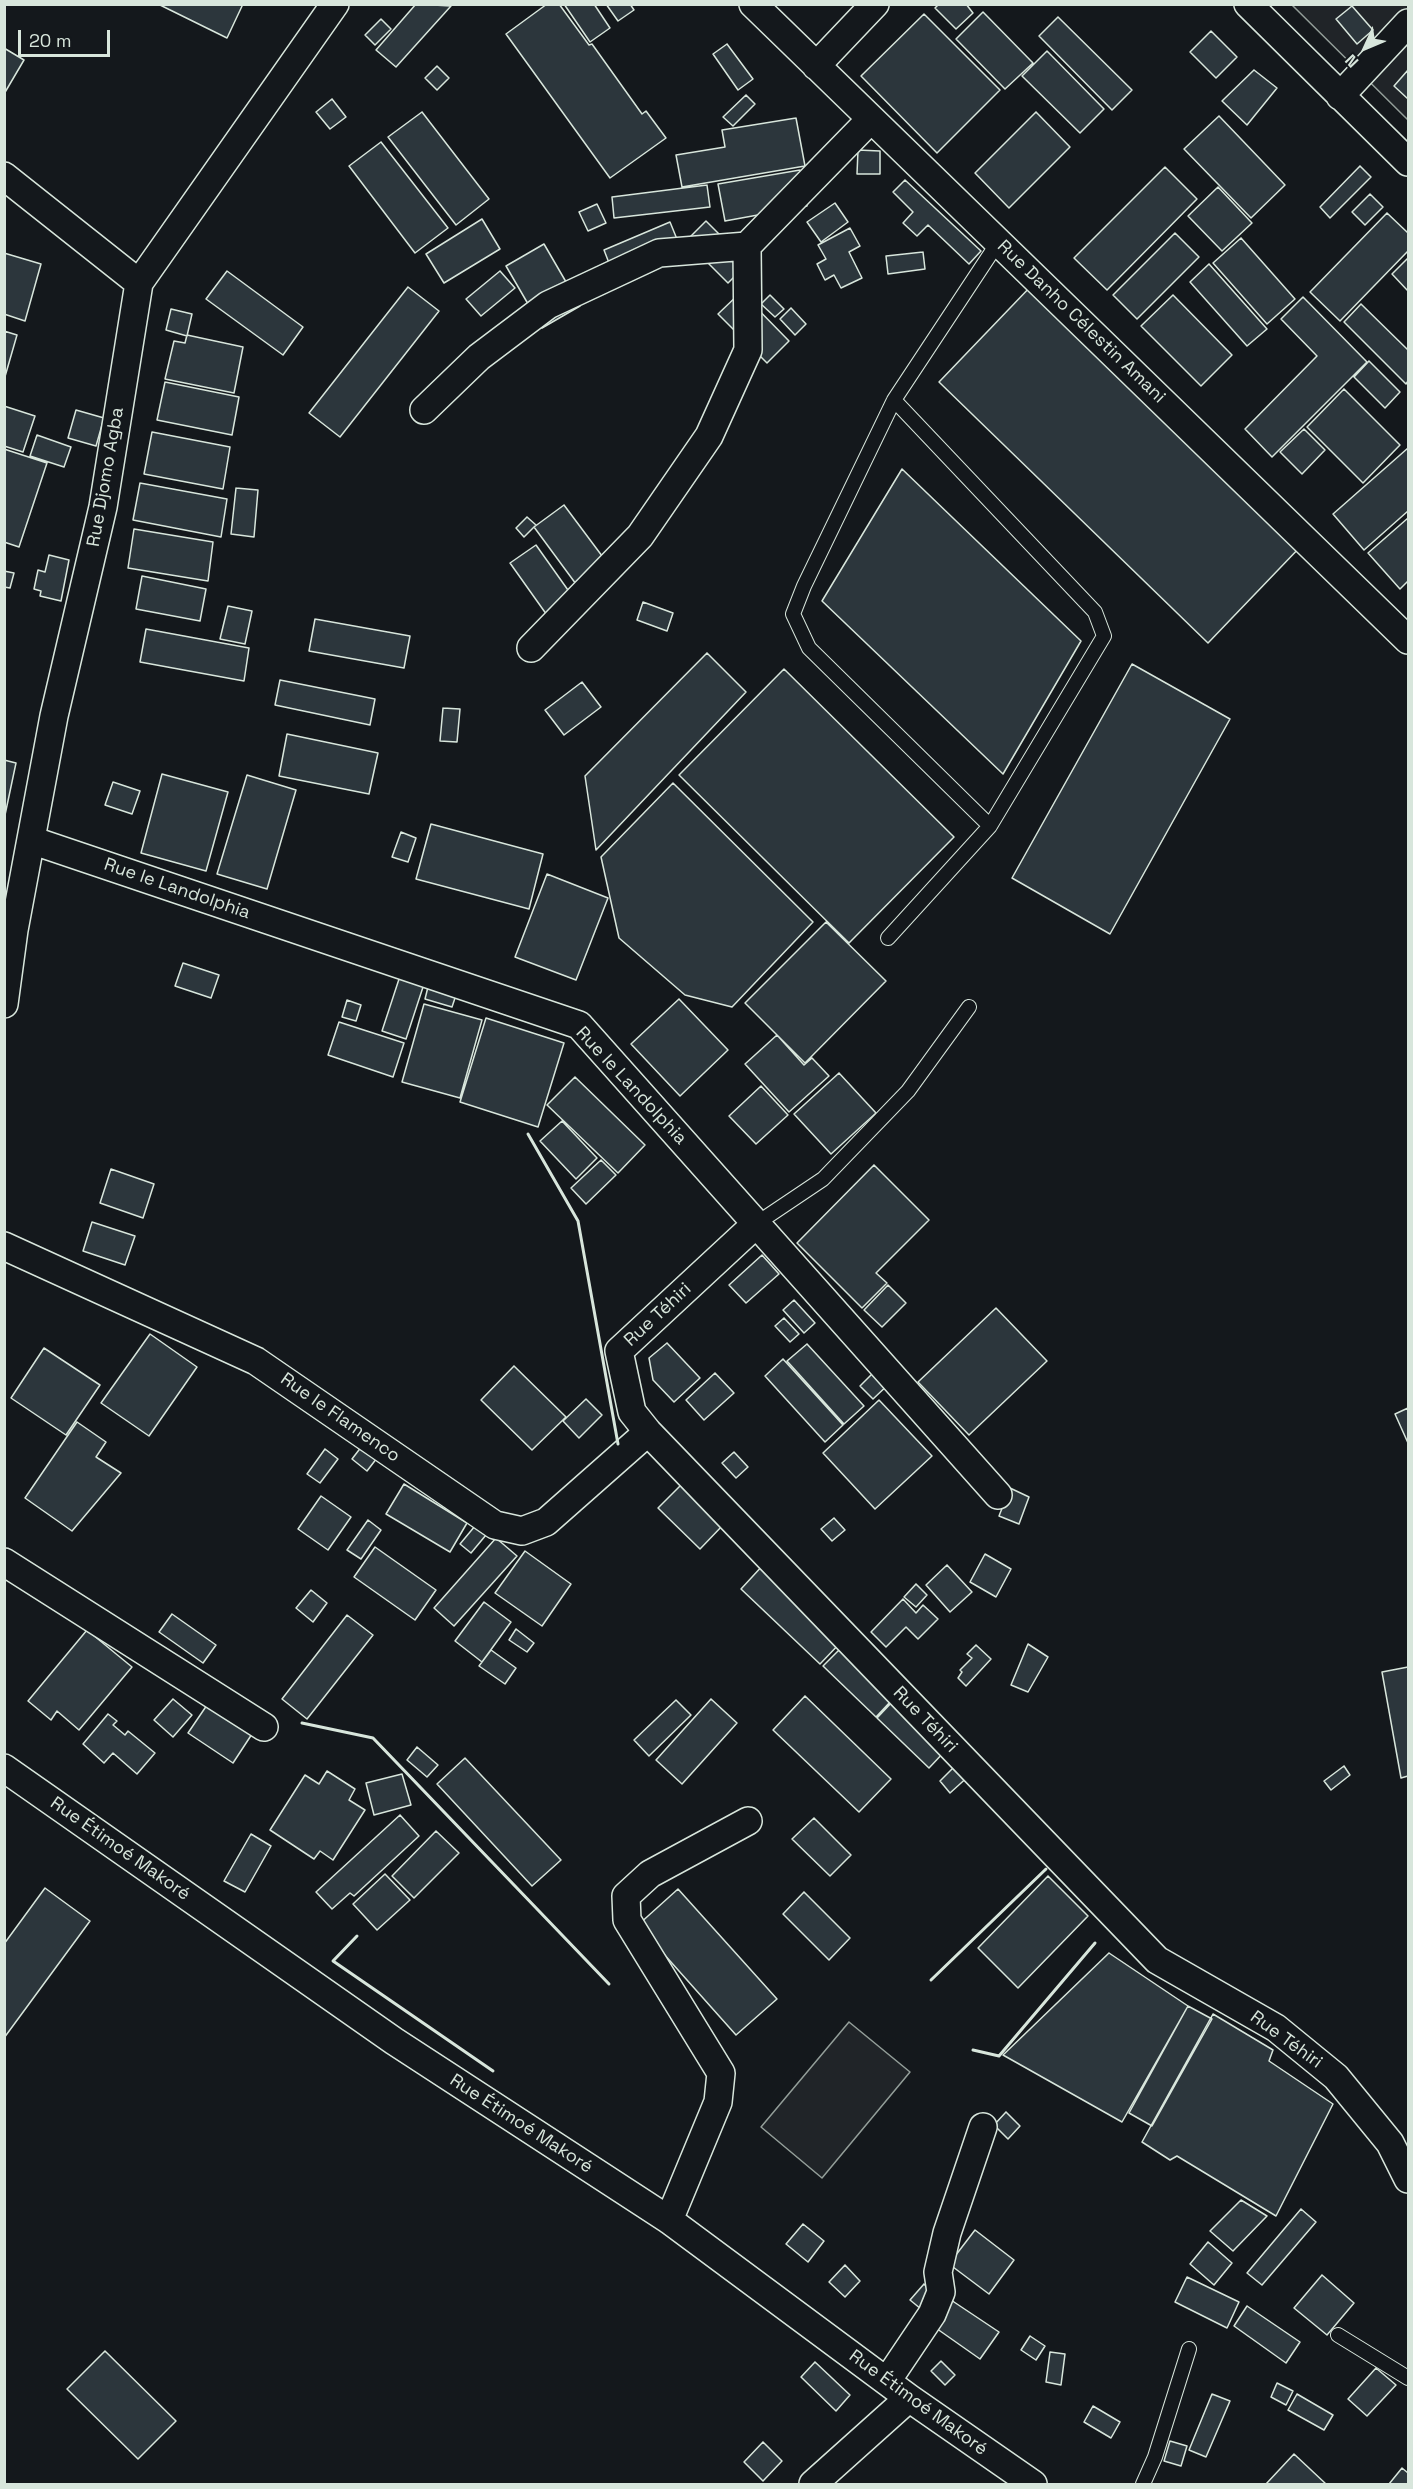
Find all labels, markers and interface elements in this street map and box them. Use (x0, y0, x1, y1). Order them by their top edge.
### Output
scale bar (21, 18, 112, 56)
north arrow (1335, 18, 1395, 78)
text: 20 m (29, 29, 72, 52)
text: N (1340, 50, 1363, 72)
street label: Rue Danho Célestin Amani (992, 236, 1170, 408)
street label: Rue Djomo Agba (83, 406, 129, 548)
street label: Rue le Landolphia (101, 854, 253, 924)
street label: Rue le Landolphia (571, 1023, 691, 1149)
street label: Rue Téhiri (620, 1279, 696, 1351)
street label: Rue le Flamenco (276, 1369, 404, 1467)
street label: Rue Téhiri (888, 1682, 962, 1758)
street label: Rue Étimoé Makoré (46, 1793, 194, 1905)
street label: Rue Téhiri (1246, 2007, 1326, 2073)
street label: Rue Étimoé Makoré (446, 2070, 596, 2178)
street label: Rue Étimoé Makoré (845, 2346, 991, 2460)

